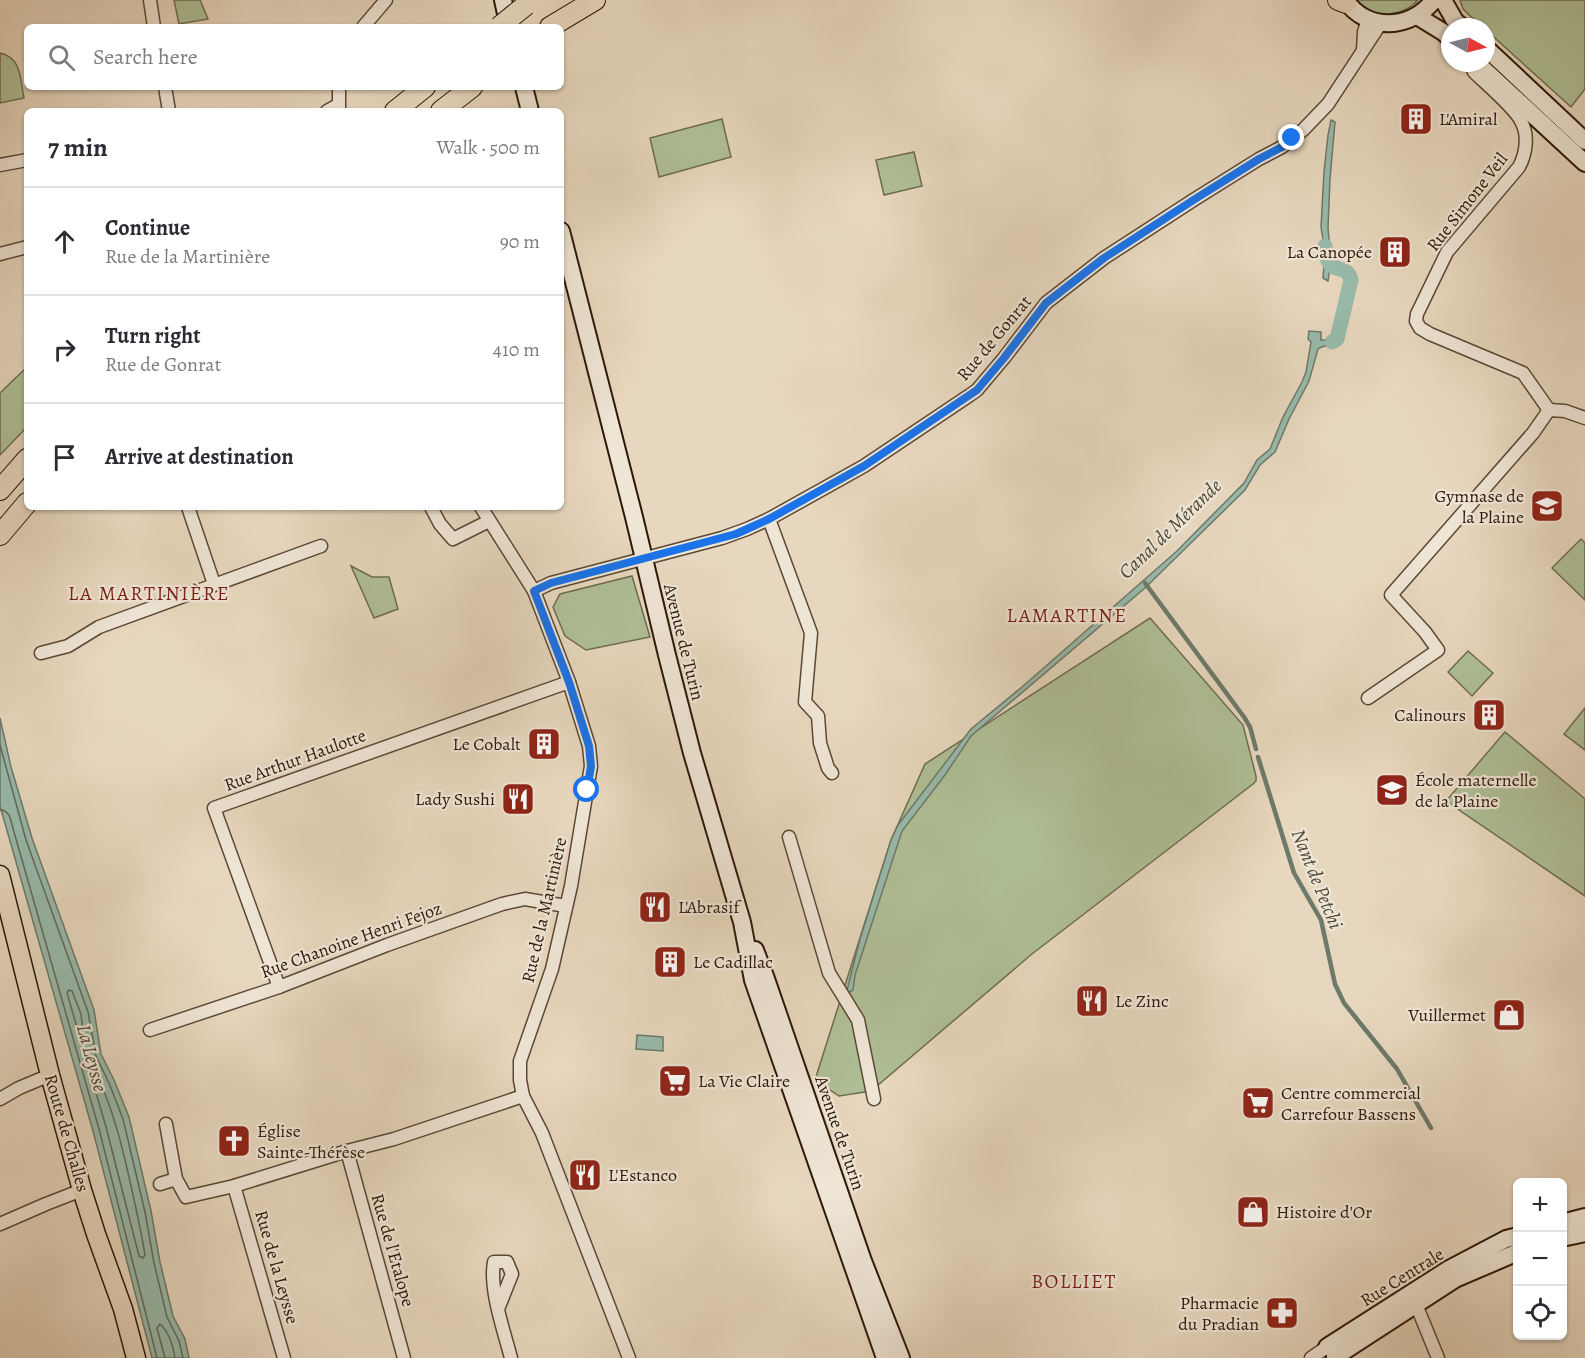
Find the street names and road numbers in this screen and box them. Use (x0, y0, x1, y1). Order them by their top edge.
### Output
street label: Rue Simone Veil (1421, 147, 1513, 256)
street label: Rue de Gonrat (951, 290, 1037, 386)
street label: Avenue de Turin (658, 580, 710, 703)
street label: Rue Arthur Haulotte (221, 723, 369, 797)
street label: Rue de la Martinière (516, 835, 572, 985)
street label: Rue Chanoine Henri Fejoz (257, 896, 445, 984)
street label: Route de Challes (39, 1071, 95, 1195)
street label: Avenue de Turin (809, 1072, 871, 1193)
street label: Rue de l'Etalope (365, 1191, 421, 1309)
street label: Rue de la Leysse (249, 1207, 305, 1327)
street label: Rue Centrale (1356, 1242, 1448, 1312)

